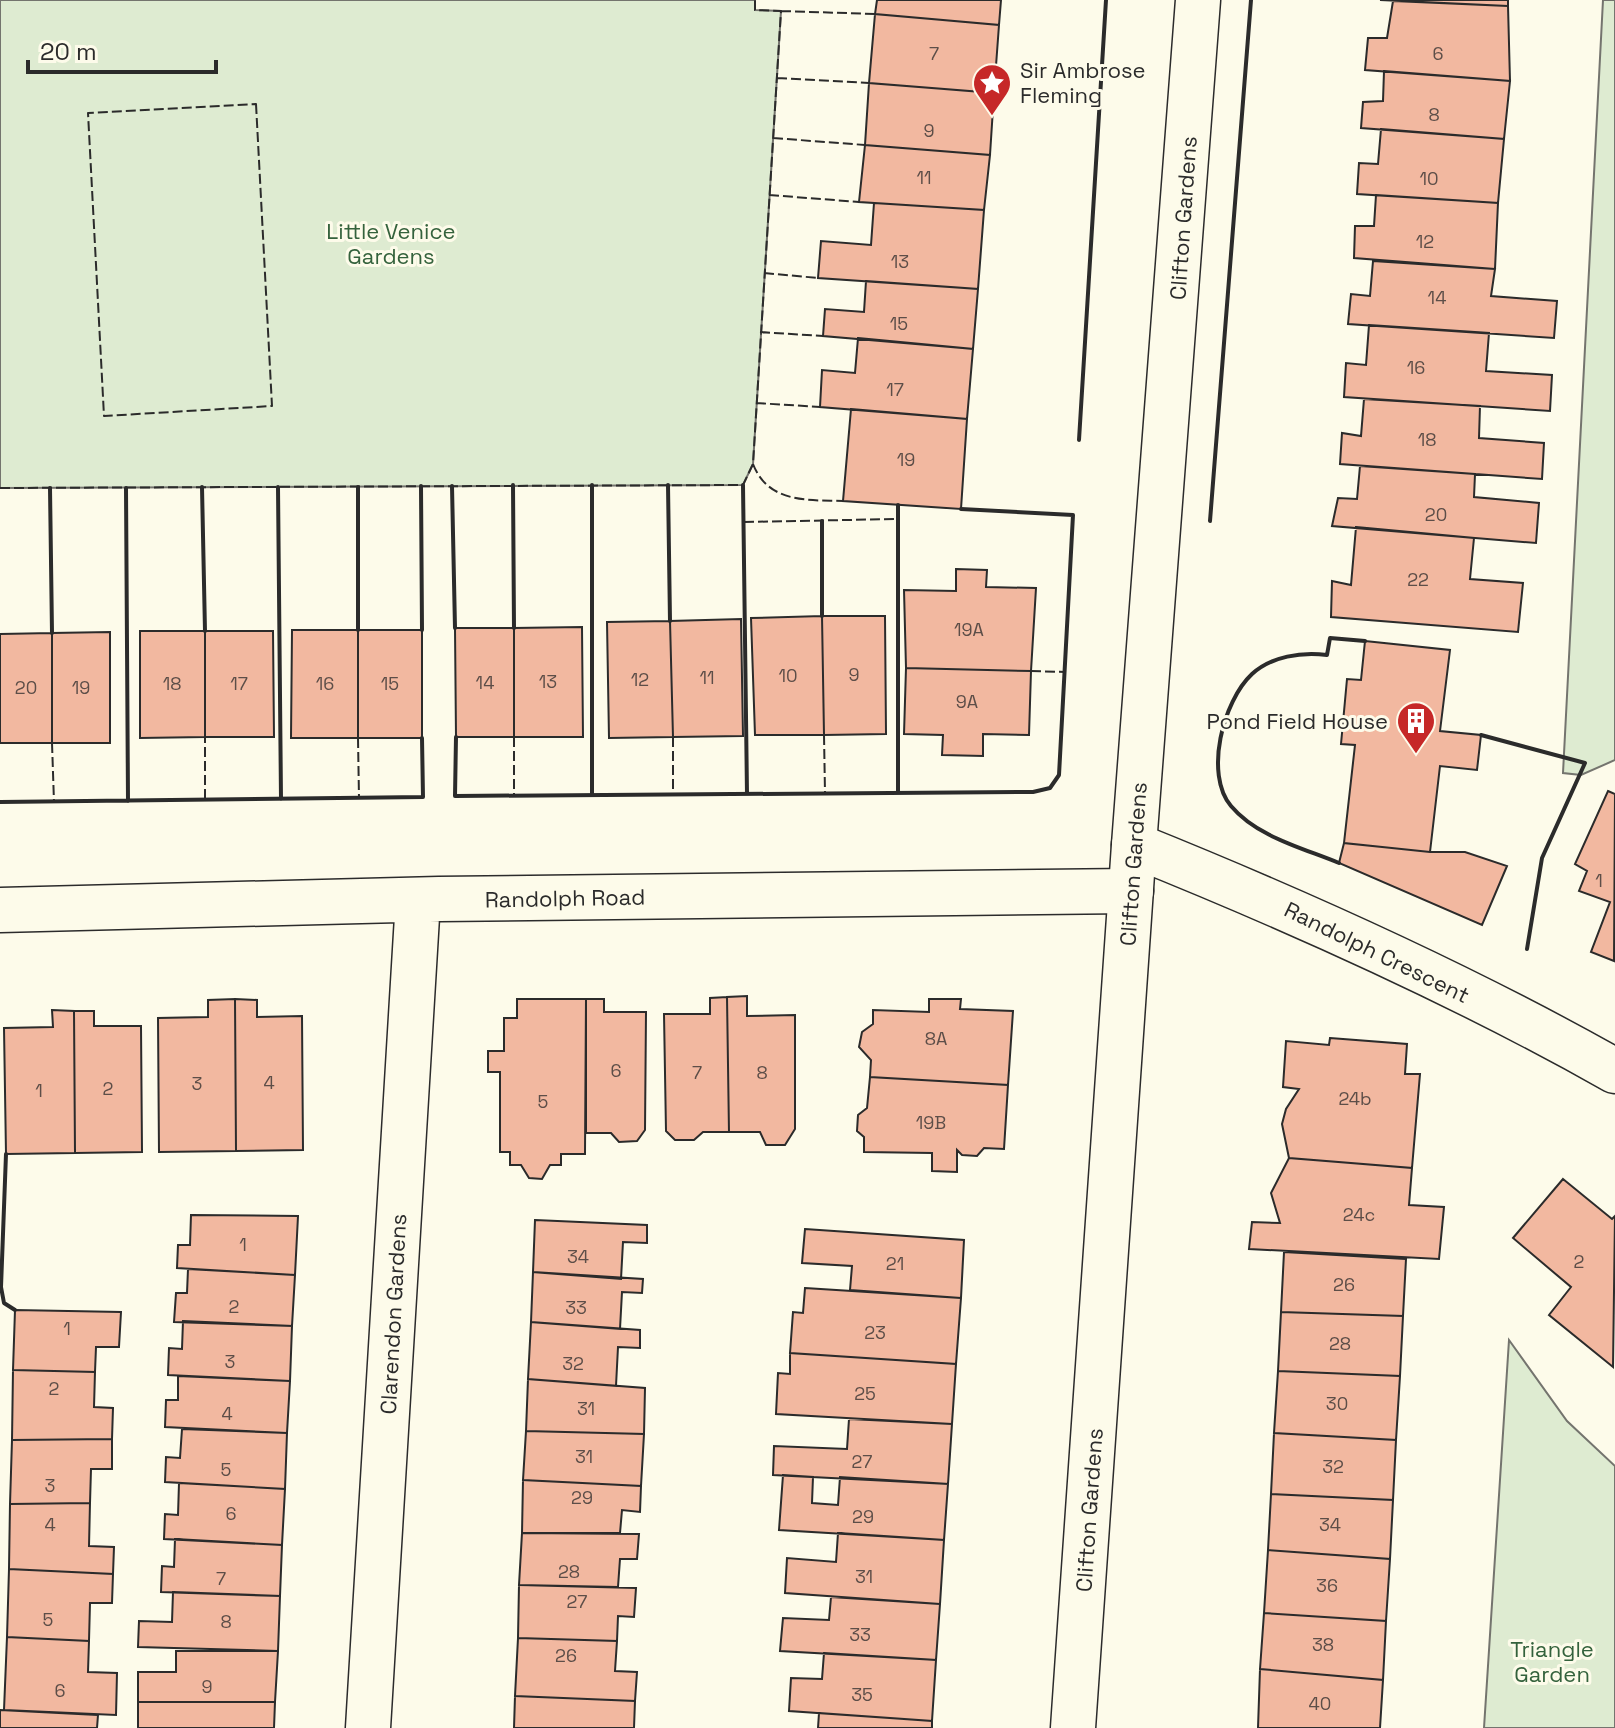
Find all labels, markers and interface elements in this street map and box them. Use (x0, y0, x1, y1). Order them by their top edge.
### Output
scale bar (28, 24, 216, 74)
text: 20 m (40, 36, 97, 67)
house number: 7 (929, 42, 939, 65)
house number: 6 (1432, 42, 1444, 65)
place label: Sir Ambrose Fleming (1020, 56, 1146, 109)
place icon: Sir Ambrose Fleming (971, 62, 1013, 117)
house number: 8 (1428, 103, 1440, 126)
house number: 9 (923, 119, 935, 142)
street label: Clifton Gardens (1163, 135, 1203, 301)
house number: 11 (916, 166, 932, 189)
house number: 10 (1419, 167, 1439, 190)
park label: Little Venice Gardens (326, 217, 456, 270)
house number: 12 (1416, 230, 1434, 253)
house number: 13 (891, 250, 909, 273)
house number: 14 (1428, 286, 1446, 309)
house number: 15 (890, 312, 908, 335)
house number: 16 (1407, 356, 1425, 379)
house number: 17 (886, 378, 904, 401)
house number: 18 (1418, 428, 1436, 451)
house number: 19 (897, 448, 915, 471)
house number: 20 (1425, 503, 1447, 526)
house number: 22 (1407, 568, 1429, 591)
house number: 19A (954, 618, 984, 641)
house number: 9 (848, 663, 860, 686)
house number: 10 (778, 664, 798, 687)
house number: 11 (699, 666, 715, 689)
house number: 12 (631, 668, 649, 691)
house number: 13 (539, 670, 557, 693)
house number: 14 (476, 671, 494, 694)
house number: 18 (163, 672, 181, 695)
house number: 17 (230, 672, 248, 695)
house number: 16 (316, 672, 334, 695)
house number: 15 (381, 672, 399, 695)
house number: 20 (15, 676, 37, 699)
house number: 19 (72, 676, 90, 699)
house number: 9A (956, 690, 978, 713)
building icon: Pond Field House (1395, 700, 1437, 755)
place label: Pond Field House (1207, 707, 1388, 735)
street label: Clifton Gardens (1113, 781, 1153, 947)
house number: 1 (1595, 869, 1603, 892)
street label: Randolph Road (485, 883, 645, 913)
street label: Randolph Crescent (1280, 895, 1474, 1009)
house number: 8A (925, 1027, 947, 1050)
house number: 6 (610, 1059, 622, 1082)
house number: 7 (692, 1061, 702, 1084)
house number: 8 (756, 1061, 768, 1084)
house number: 4 (263, 1071, 275, 1094)
house number: 3 (192, 1072, 202, 1095)
house number: 2 (103, 1077, 113, 1100)
house number: 1 (35, 1079, 43, 1102)
house number: 24b (1338, 1087, 1372, 1110)
house number: 5 (538, 1090, 548, 1113)
house number: 19B (916, 1111, 946, 1134)
house number: 24c (1343, 1203, 1375, 1226)
street label: Clarendon Gardens (374, 1213, 412, 1415)
house number: 1 (239, 1233, 247, 1256)
house number: 34 (567, 1245, 589, 1268)
house number: 2 (1574, 1250, 1584, 1273)
house number: 21 (886, 1252, 904, 1275)
house number: 26 (1333, 1273, 1355, 1296)
house number: 2 (229, 1295, 239, 1318)
house number: 33 (565, 1296, 587, 1319)
house number: 1 (63, 1317, 71, 1340)
house number: 23 (864, 1321, 886, 1344)
house number: 28 (1329, 1332, 1351, 1355)
house number: 3 (225, 1350, 235, 1373)
house number: 32 (562, 1352, 584, 1375)
house number: 2 (49, 1377, 59, 1400)
house number: 25 (854, 1382, 876, 1405)
house number: 30 (1326, 1392, 1348, 1415)
house number: 31 (577, 1397, 595, 1420)
house number: 4 (221, 1402, 233, 1425)
street label: Clifton Gardens (1069, 1427, 1109, 1593)
house number: 31 (575, 1445, 593, 1468)
house number: 27 (852, 1450, 872, 1473)
house number: 32 (1322, 1455, 1344, 1478)
house number: 5 (221, 1458, 231, 1481)
house number: 3 (45, 1474, 55, 1497)
house number: 29 (571, 1486, 593, 1509)
house number: 6 (225, 1502, 237, 1525)
house number: 29 (852, 1505, 874, 1528)
house number: 4 (44, 1513, 56, 1536)
house number: 34 (1319, 1513, 1341, 1536)
house number: 28 (558, 1560, 580, 1583)
house number: 31 (855, 1565, 873, 1588)
house number: 7 (216, 1567, 226, 1590)
house number: 36 (1316, 1574, 1338, 1597)
house number: 27 (567, 1590, 587, 1613)
house number: 5 (43, 1608, 53, 1631)
house number: 8 (220, 1610, 232, 1633)
house number: 33 (849, 1623, 871, 1646)
house number: 38 (1312, 1633, 1334, 1656)
park label: Triangle Garden (1510, 1635, 1594, 1688)
house number: 26 (555, 1644, 577, 1667)
house number: 9 (201, 1675, 213, 1698)
house number: 6 (54, 1679, 66, 1702)
house number: 35 (851, 1683, 873, 1706)
house number: 40 (1309, 1692, 1331, 1715)

